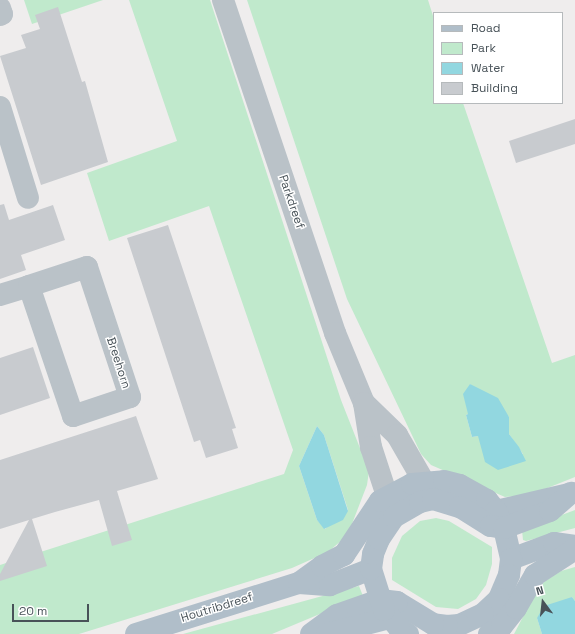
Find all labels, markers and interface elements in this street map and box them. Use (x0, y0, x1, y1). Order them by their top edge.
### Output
legend (433, 12, 563, 104)
text: Road (471, 20, 500, 36)
text: Park (471, 40, 496, 56)
text: Water (471, 60, 505, 76)
text: Building (471, 80, 518, 96)
street label: Parkdreef (275, 173, 307, 231)
street label: Breehorn (103, 336, 133, 390)
north arrow (523, 582, 563, 622)
text: N (535, 583, 545, 598)
street label: Houtribdreef (179, 590, 255, 626)
scale bar (14, 596, 91, 622)
text: 20 m (19, 603, 47, 619)

